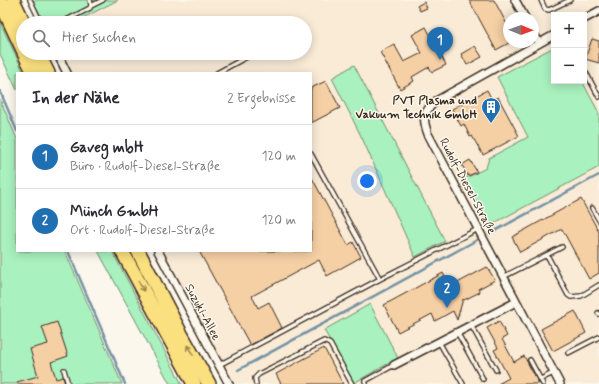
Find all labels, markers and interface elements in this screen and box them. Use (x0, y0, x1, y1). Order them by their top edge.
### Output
north arrow (503, 12, 539, 48)
map controls (551, 12, 587, 84)
button: + (551, 12, 587, 48)
search box (16, 16, 312, 60)
icon: search (30, 27, 52, 49)
pin: 1 (427, 27, 453, 60)
text: Hier suchen (62, 28, 136, 48)
button: − (551, 48, 587, 84)
text: In der Nähe (32, 87, 120, 109)
text: 2 Ergebnisse (227, 90, 296, 107)
place label: PVT Plasma und Vakuum Technik GmbH (356, 93, 477, 123)
building icon: PVT Plasma und Vakuum Technik GmbH (480, 96, 502, 124)
street label: Rudolf-Diesel-Straße (435, 136, 499, 237)
text: Gaveg mbH (70, 138, 143, 158)
text: 1 (42, 148, 48, 165)
text: 120 m (262, 148, 296, 165)
text: Büro · Rudolf-Diesel-Straße (70, 158, 220, 175)
your location (357, 171, 377, 191)
text: Münch GmbH (70, 202, 159, 222)
text: 2 (42, 212, 48, 229)
text: 120 m (262, 212, 296, 229)
text: Ort · Rudolf-Diesel-Straße (70, 222, 215, 239)
pin: 2 (434, 275, 460, 308)
one-way arrow (137, 279, 145, 291)
street label: Suzuki-Allee (181, 281, 224, 344)
one-way arrow (186, 344, 194, 356)

